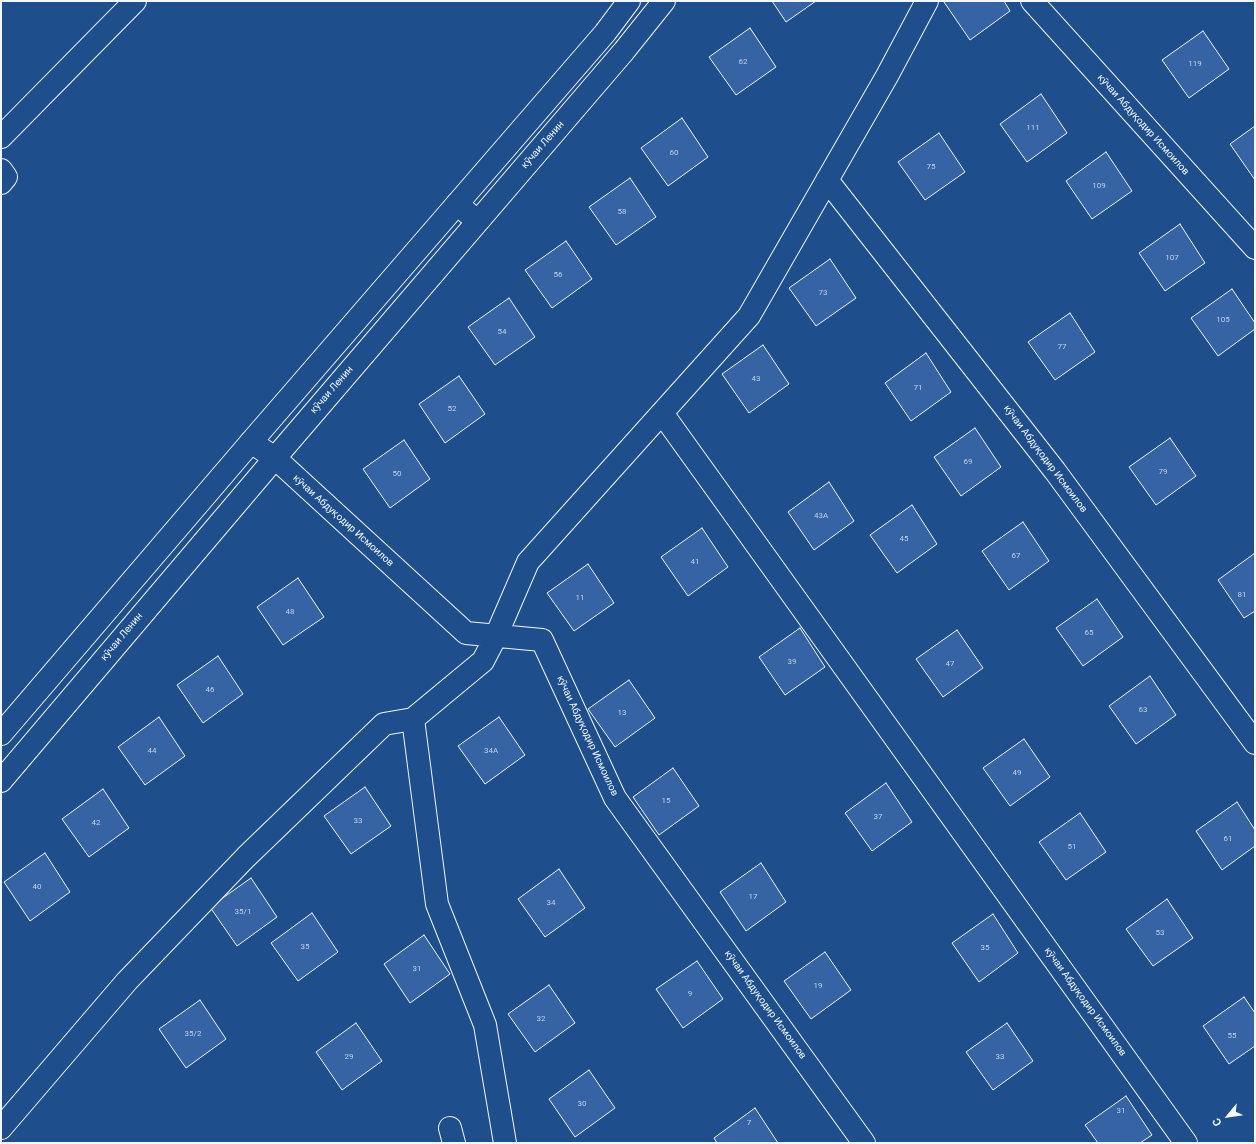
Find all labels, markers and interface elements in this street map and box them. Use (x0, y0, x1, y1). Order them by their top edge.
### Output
house number: 62 (739, 57, 747, 67)
house number: 119 (1188, 59, 1202, 69)
street label: кӯчаи Абдуқодир Исмоилов (1095, 72, 1191, 178)
street label: кӯчаи Ленин (519, 119, 567, 171)
house number: 111 (1026, 123, 1040, 133)
house number: 60 (670, 148, 678, 158)
house number: 75 (927, 162, 935, 172)
house number: 109 (1092, 181, 1106, 191)
house number: 58 (618, 207, 626, 217)
house number: 107 (1165, 253, 1179, 263)
house number: 56 (554, 270, 562, 280)
house number: 73 (819, 288, 827, 298)
house number: 105 (1216, 315, 1230, 325)
house number: 54 (498, 327, 506, 337)
house number: 77 (1058, 342, 1066, 352)
street label: кӯчаи Ленин (308, 364, 356, 416)
house number: 43 (752, 374, 760, 384)
house number: 71 (914, 383, 922, 393)
street label: кӯчаи Абдуқодир Исмоилов (1001, 403, 1089, 515)
house number: 52 (448, 404, 456, 414)
house number: 69 (964, 457, 972, 467)
house number: 79 (1159, 467, 1167, 477)
house number: 50 (393, 469, 401, 479)
street label: кӯчаи Абдуқодир Исмоилов (290, 473, 396, 569)
house number: 43А (814, 511, 828, 521)
house number: 45 (900, 534, 908, 544)
house number: 67 (1012, 551, 1020, 561)
house number: 41 (691, 557, 699, 567)
house number: 81 (1238, 590, 1246, 600)
house number: 11 (576, 593, 584, 603)
house number: 48 (286, 607, 294, 617)
street label: кӯчаи Ленин (98, 611, 146, 663)
house number: 65 (1085, 628, 1093, 638)
house number: 39 (788, 657, 796, 667)
house number: 47 (946, 659, 954, 669)
street label: кӯчаи Абдуқодир Исмоилов (554, 674, 620, 798)
house number: 46 (206, 685, 214, 695)
house number: 63 (1139, 705, 1147, 715)
house number: 13 (618, 708, 626, 718)
house number: 44 (148, 746, 156, 756)
house number: 34А (484, 746, 498, 756)
house number: 49 (1013, 768, 1021, 778)
house number: 15 (662, 796, 670, 806)
house number: 37 (874, 812, 882, 822)
house number: 33 (354, 816, 362, 826)
house number: 42 (92, 818, 100, 828)
house number: 61 (1224, 834, 1232, 844)
house number: 51 (1068, 842, 1076, 852)
house number: 40 (33, 882, 41, 892)
house number: 17 (749, 892, 757, 902)
house number: 34 (547, 898, 555, 908)
house number: 35/1 (235, 907, 251, 917)
house number: 53 (1156, 928, 1164, 938)
house number: 35 (301, 942, 309, 952)
house number: 35 (981, 943, 989, 953)
street label: кӯчаи Абдуқодир Исмоилов (1041, 945, 1129, 1059)
street label: кӯчаи Абдуқодир Исмоилов (721, 948, 809, 1062)
house number: 31 (413, 964, 421, 974)
house number: 19 (814, 981, 822, 991)
house number: 9 (688, 989, 692, 999)
house number: 32 (537, 1014, 545, 1024)
house number: 35/2 (185, 1029, 201, 1039)
house number: 55 (1228, 1031, 1236, 1041)
house number: 29 (345, 1052, 353, 1062)
house number: 33 (996, 1052, 1004, 1062)
north arrow (1208, 1096, 1248, 1136)
house number: 30 (578, 1099, 586, 1109)
house number: 31 (1117, 1106, 1125, 1116)
text: С (1210, 1116, 1225, 1128)
house number: 7 (747, 1118, 751, 1128)

